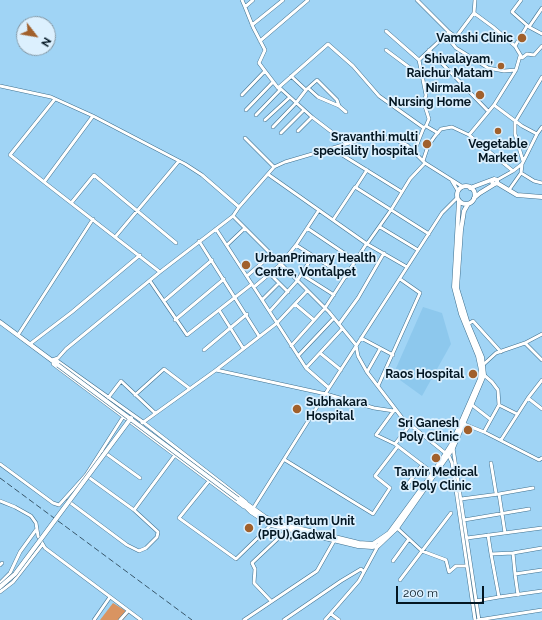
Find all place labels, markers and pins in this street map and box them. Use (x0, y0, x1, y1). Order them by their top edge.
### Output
place label: Vamshi Clinic (436, 31, 513, 45)
marker: Vamshi Clinic (516, 32, 528, 44)
place label: Shivalayam, Raichur Matam (406, 52, 493, 80)
marker: Shivalayam, Raichur Matam (496, 61, 506, 71)
place label: Nirmala Nursing Home (389, 81, 471, 109)
marker: Nirmala Nursing Home (474, 89, 486, 101)
marker: Vegetable Market (493, 126, 503, 136)
place label: Sravanthi multi speciality hospital (313, 130, 418, 158)
place label: Vegetable Market (468, 137, 528, 165)
marker: Sravanthi multi speciality hospital (421, 138, 433, 150)
place label: UrbanPrimary Health Centre, Vontalpet (255, 251, 376, 279)
marker: UrbanPrimary Health Centre, Vontalpet (240, 259, 252, 271)
place label: Raos Hospital (385, 367, 464, 381)
marker: Raos Hospital (467, 368, 479, 380)
place label: Subhakara Hospital (306, 395, 368, 423)
marker: Subhakara Hospital (291, 403, 303, 415)
place label: Sri Ganesh Poly Clinic (398, 416, 459, 444)
marker: Sri Ganesh Poly Clinic (462, 424, 474, 436)
marker: Tanvir Medical & Poly Clinic (430, 452, 442, 464)
place label: Tanvir Medical & Poly Clinic (394, 465, 478, 493)
place label: Post Partum Unit (PPU),Gadwal (258, 514, 355, 542)
marker: Post Partum Unit (PPU),Gadwal (243, 522, 255, 534)

